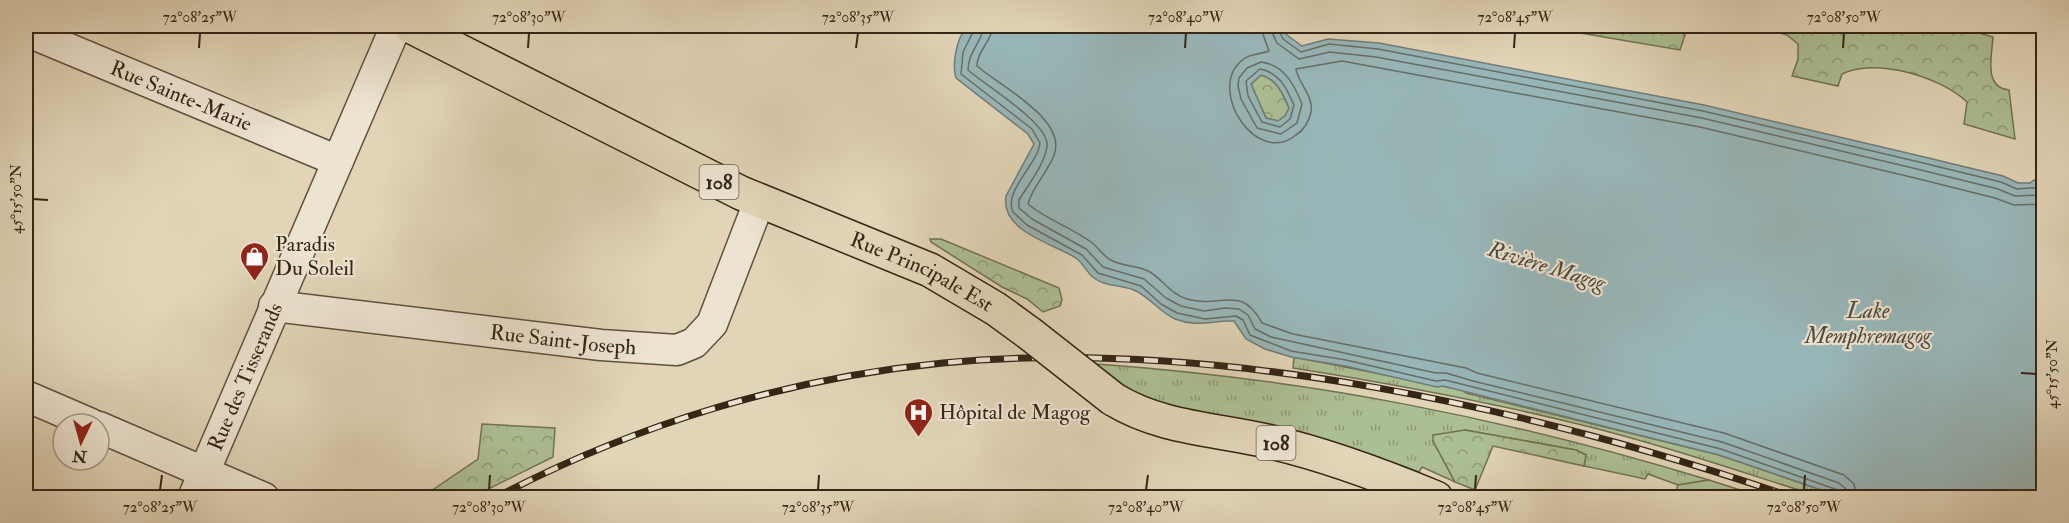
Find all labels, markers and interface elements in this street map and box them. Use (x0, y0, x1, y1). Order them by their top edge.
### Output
text: 72°08'25"W (163, 8, 238, 27)
text: 72°08'30"W (492, 8, 567, 27)
text: 72°08'35"W (822, 8, 895, 27)
text: 72°08'40"W (1148, 8, 1225, 27)
text: 72°08'45"W (1478, 8, 1553, 27)
text: 72°08'50"W (1807, 8, 1882, 27)
street label: Rue Sainte-Marie (106, 55, 256, 138)
text: 45°15'50"N (7, 164, 26, 234)
road number: 108 (700, 165, 738, 199)
street label: Rue Principale Est (846, 226, 998, 318)
place label: Paradis Du Soleil (275, 231, 355, 282)
water label: Rivière Magog (1484, 235, 1610, 297)
shop icon: Paradis Du Soleil (238, 240, 270, 282)
water label: Lake Memphremagog (1803, 297, 1932, 350)
street label: Rue des Tisserands (202, 299, 289, 455)
street label: Rue Saint-Joseph (488, 319, 637, 361)
text: 45°15'50"N (2043, 339, 2062, 409)
hospital icon: Hôpital de Magog (902, 396, 934, 438)
place label: Hôpital de Magog (939, 399, 1091, 426)
north arrow (51, 412, 111, 472)
road number: 108 (1256, 426, 1296, 460)
text: N (71, 445, 89, 467)
text: 72°08'25"W (123, 498, 198, 517)
text: 72°08'30"W (452, 498, 527, 517)
text: 72°08'35"W (782, 498, 855, 517)
text: 72°08'40"W (1108, 498, 1185, 517)
text: 72°08'45"W (1438, 498, 1513, 517)
text: 72°08'50"W (1767, 498, 1842, 517)

